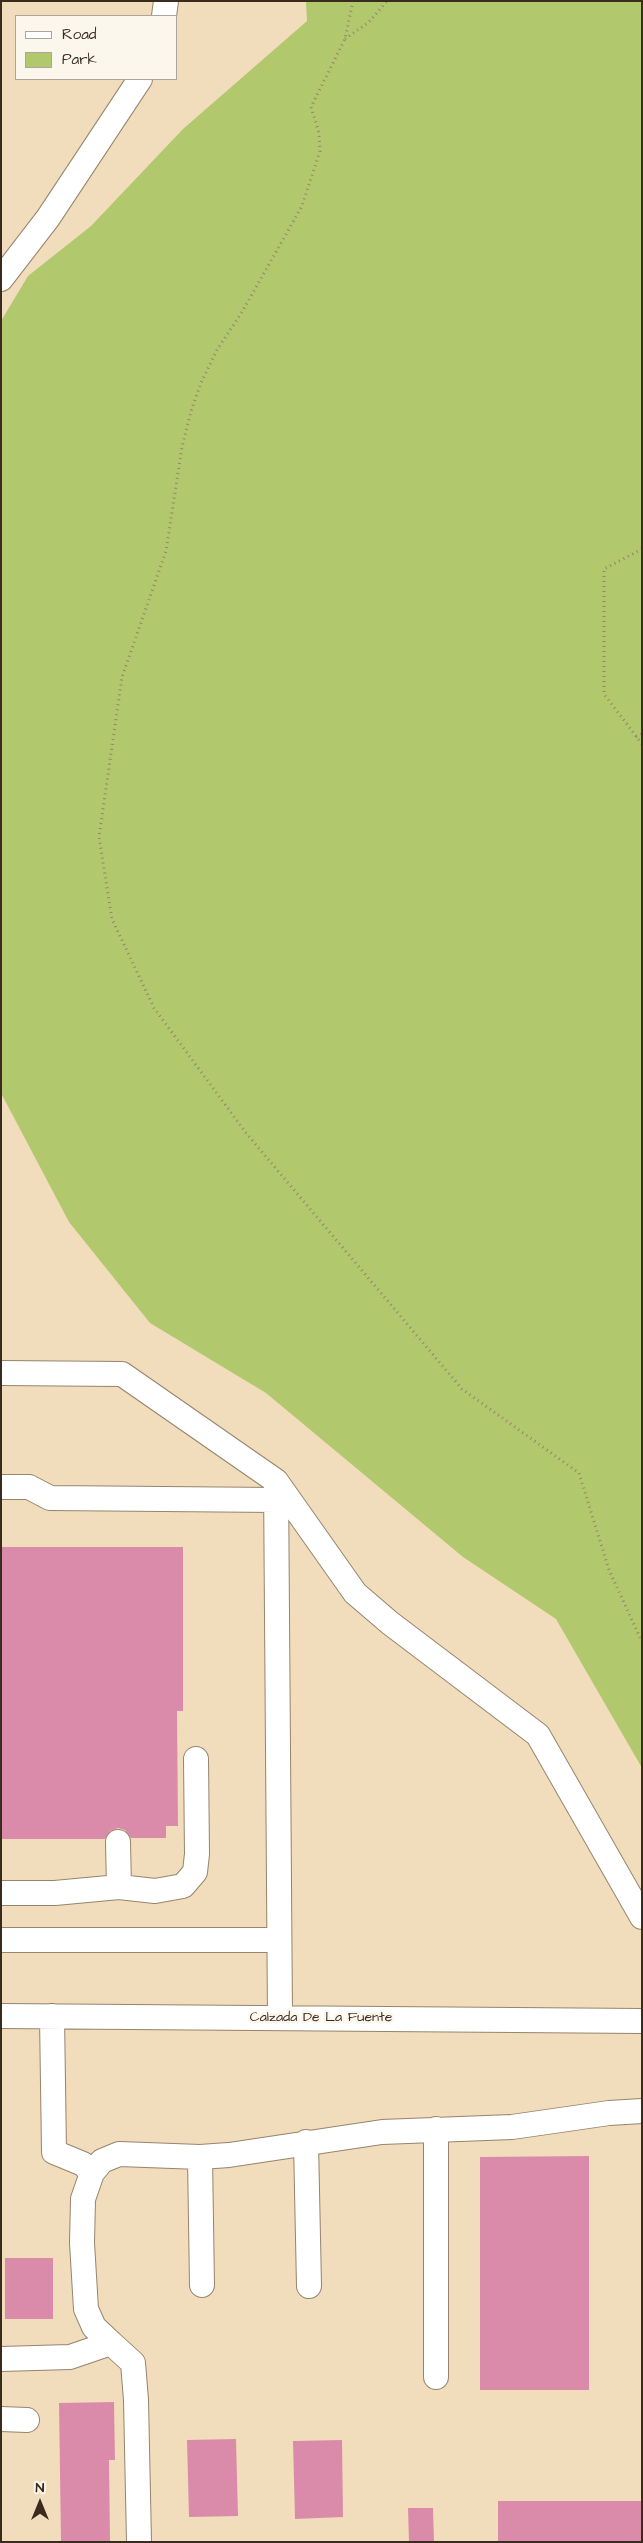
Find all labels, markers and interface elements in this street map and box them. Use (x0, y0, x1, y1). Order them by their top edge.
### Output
legend (15, 15, 178, 80)
text: Road (62, 24, 96, 45)
text: Park (62, 49, 97, 70)
street label: Calzada De La Fuente (250, 2010, 392, 2026)
north arrow (15, 2478, 65, 2528)
text: N (36, 2478, 44, 2498)

